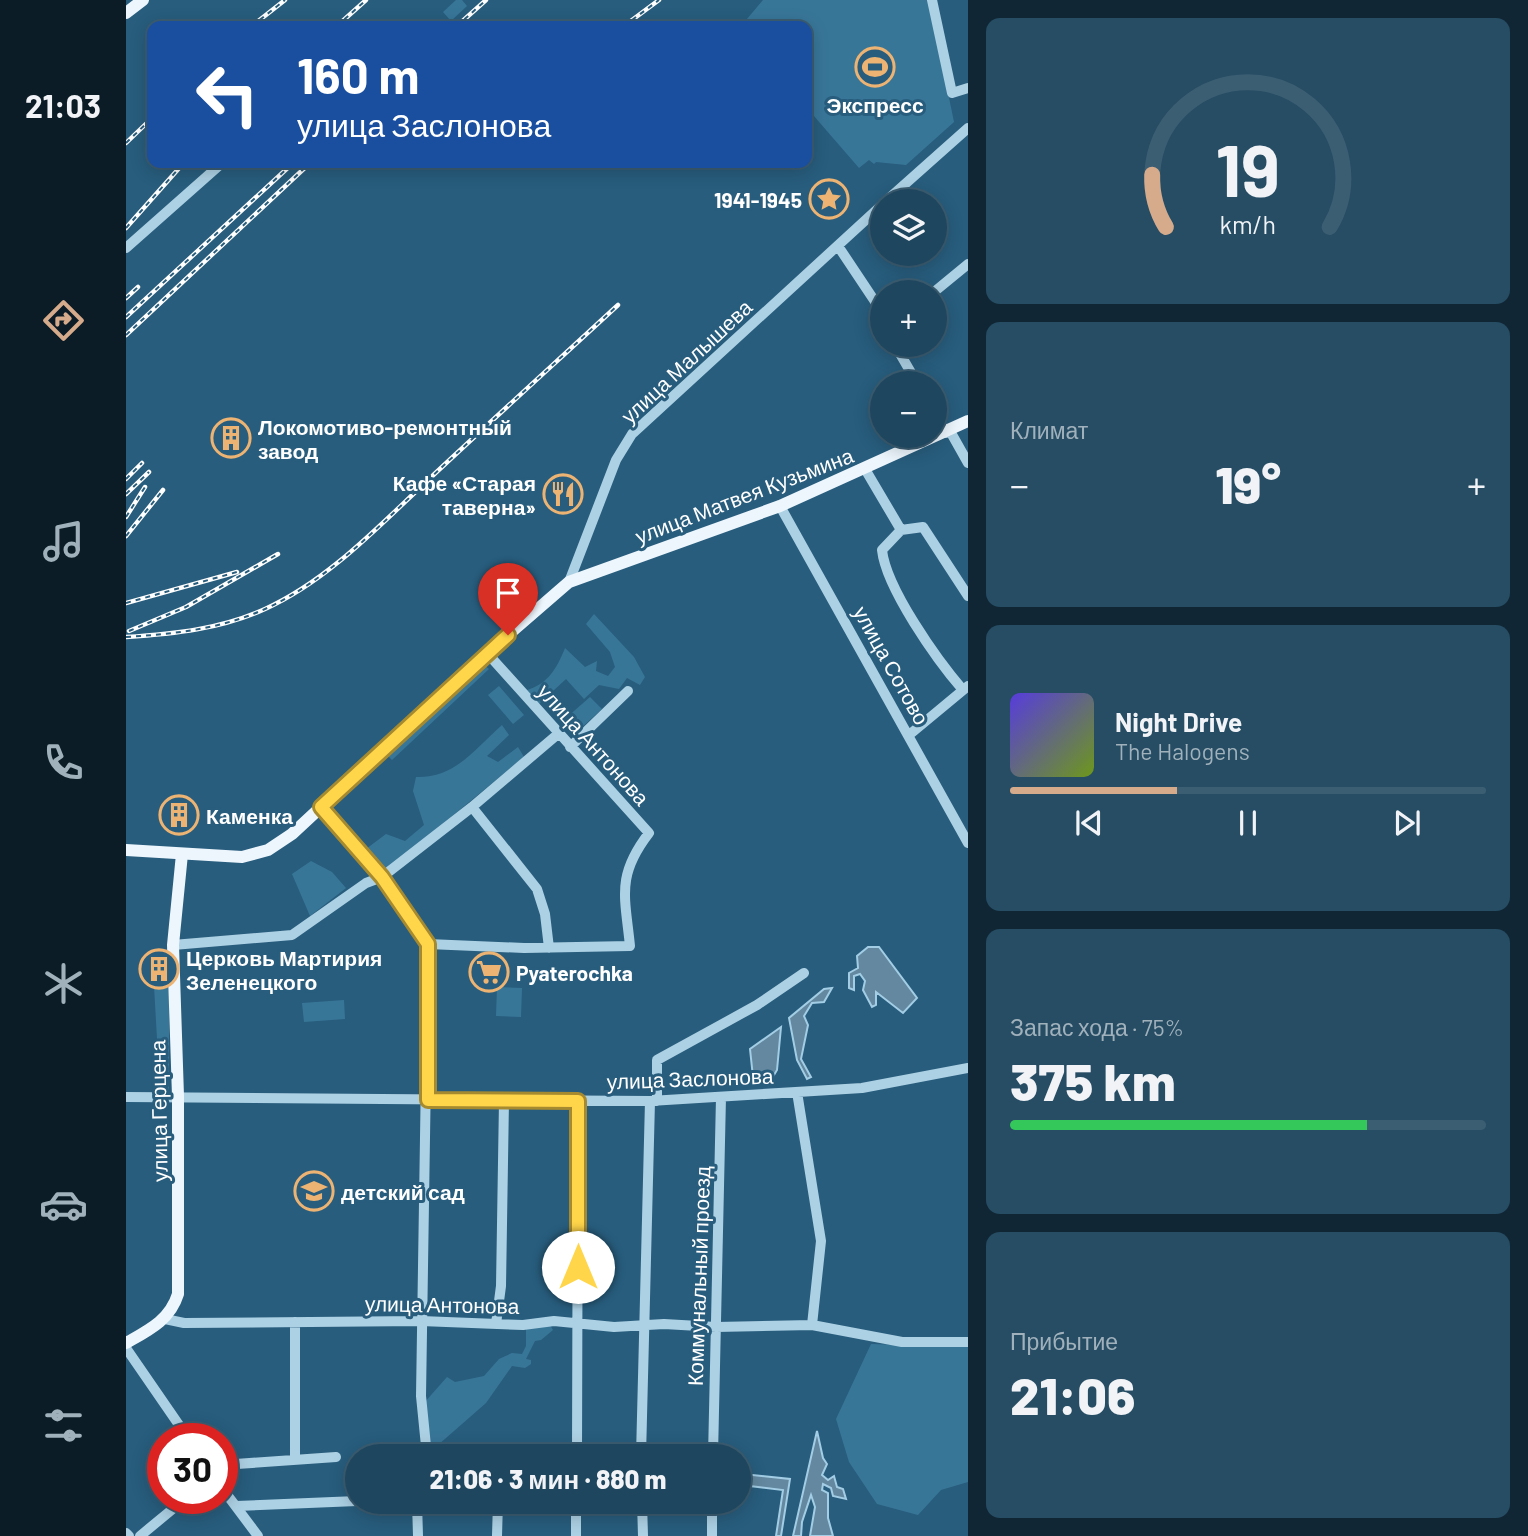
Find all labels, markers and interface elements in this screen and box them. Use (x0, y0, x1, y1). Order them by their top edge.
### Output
text: 160 m (297, 45, 419, 104)
sports icon: Экспресс (854, 46, 896, 88)
icon: left (182, 49, 273, 140)
text: 21:03 (25, 86, 101, 124)
place label: Экспресс (826, 92, 924, 117)
text: улица Заслонова (297, 105, 551, 143)
text: 19 (1216, 124, 1280, 212)
place icon: 1941-1945 (808, 178, 850, 220)
place label: 1941-1945 (714, 187, 802, 212)
map controls (870, 189, 947, 448)
button: layers (870, 189, 947, 266)
text: km/h (1220, 209, 1276, 239)
button: + (870, 280, 947, 357)
street label: улица Малышева (615, 294, 757, 428)
icon: directions (39, 296, 88, 345)
button: − (870, 371, 947, 448)
place label: Локомотиво-ремонтный завод (258, 414, 512, 463)
text: Климат (1010, 416, 1088, 444)
building icon: Локомотиво-ремонтный завод (210, 417, 252, 459)
street label: улица Матвея Кузьмина (631, 442, 857, 548)
text: 19° (1215, 452, 1281, 514)
text: − (1010, 461, 1029, 507)
text: + (1467, 461, 1486, 507)
place label: Кафе «Старая таверна» (393, 470, 536, 519)
restaurant icon: Кафе «Старая таверна» (542, 473, 584, 515)
icon: music (39, 517, 88, 566)
pin (478, 563, 538, 635)
icon: arrive (489, 574, 527, 612)
street label: улица Сотово (849, 601, 935, 729)
street label: улица Антонова (533, 678, 655, 810)
text: Night Drive (1115, 706, 1242, 737)
text: The Halogens (1115, 737, 1250, 765)
icon: phone (39, 738, 88, 787)
building icon: Каменка (158, 794, 200, 836)
place label: Каменка (206, 803, 293, 828)
icon: previous (1070, 804, 1108, 842)
icon: pause (1229, 804, 1267, 842)
icon: next (1388, 804, 1426, 842)
place label: Церковь Мартирия Зеленецкого (186, 945, 382, 994)
building icon: Церковь Мартирия Зеленецкого (138, 948, 180, 990)
supermarket icon: Pyaterochka (468, 951, 510, 993)
icon: climate (39, 959, 88, 1008)
place label: Pyaterochka (516, 960, 633, 985)
text: Запас хода · 75% (1010, 1013, 1184, 1041)
street label: улица Герцена (144, 1039, 172, 1182)
text: 375 km (1010, 1049, 1176, 1111)
street label: улица Заслонова (606, 1063, 774, 1093)
street label: Коммунальный проезд (682, 1166, 714, 1386)
school or university icon: детский сад (293, 1170, 335, 1212)
place label: детский сад (341, 1179, 465, 1204)
icon: car (39, 1180, 88, 1229)
position arrow (541, 1230, 615, 1304)
street label: улица Антонова (365, 1290, 520, 1318)
text: Прибытие (1010, 1327, 1118, 1355)
text: 21:06 (1010, 1363, 1135, 1425)
icon: filters (39, 1401, 88, 1450)
speed limit sign: 30 (147, 1423, 238, 1514)
text: 21:06 · 3 мин · 880 m (430, 1463, 666, 1494)

